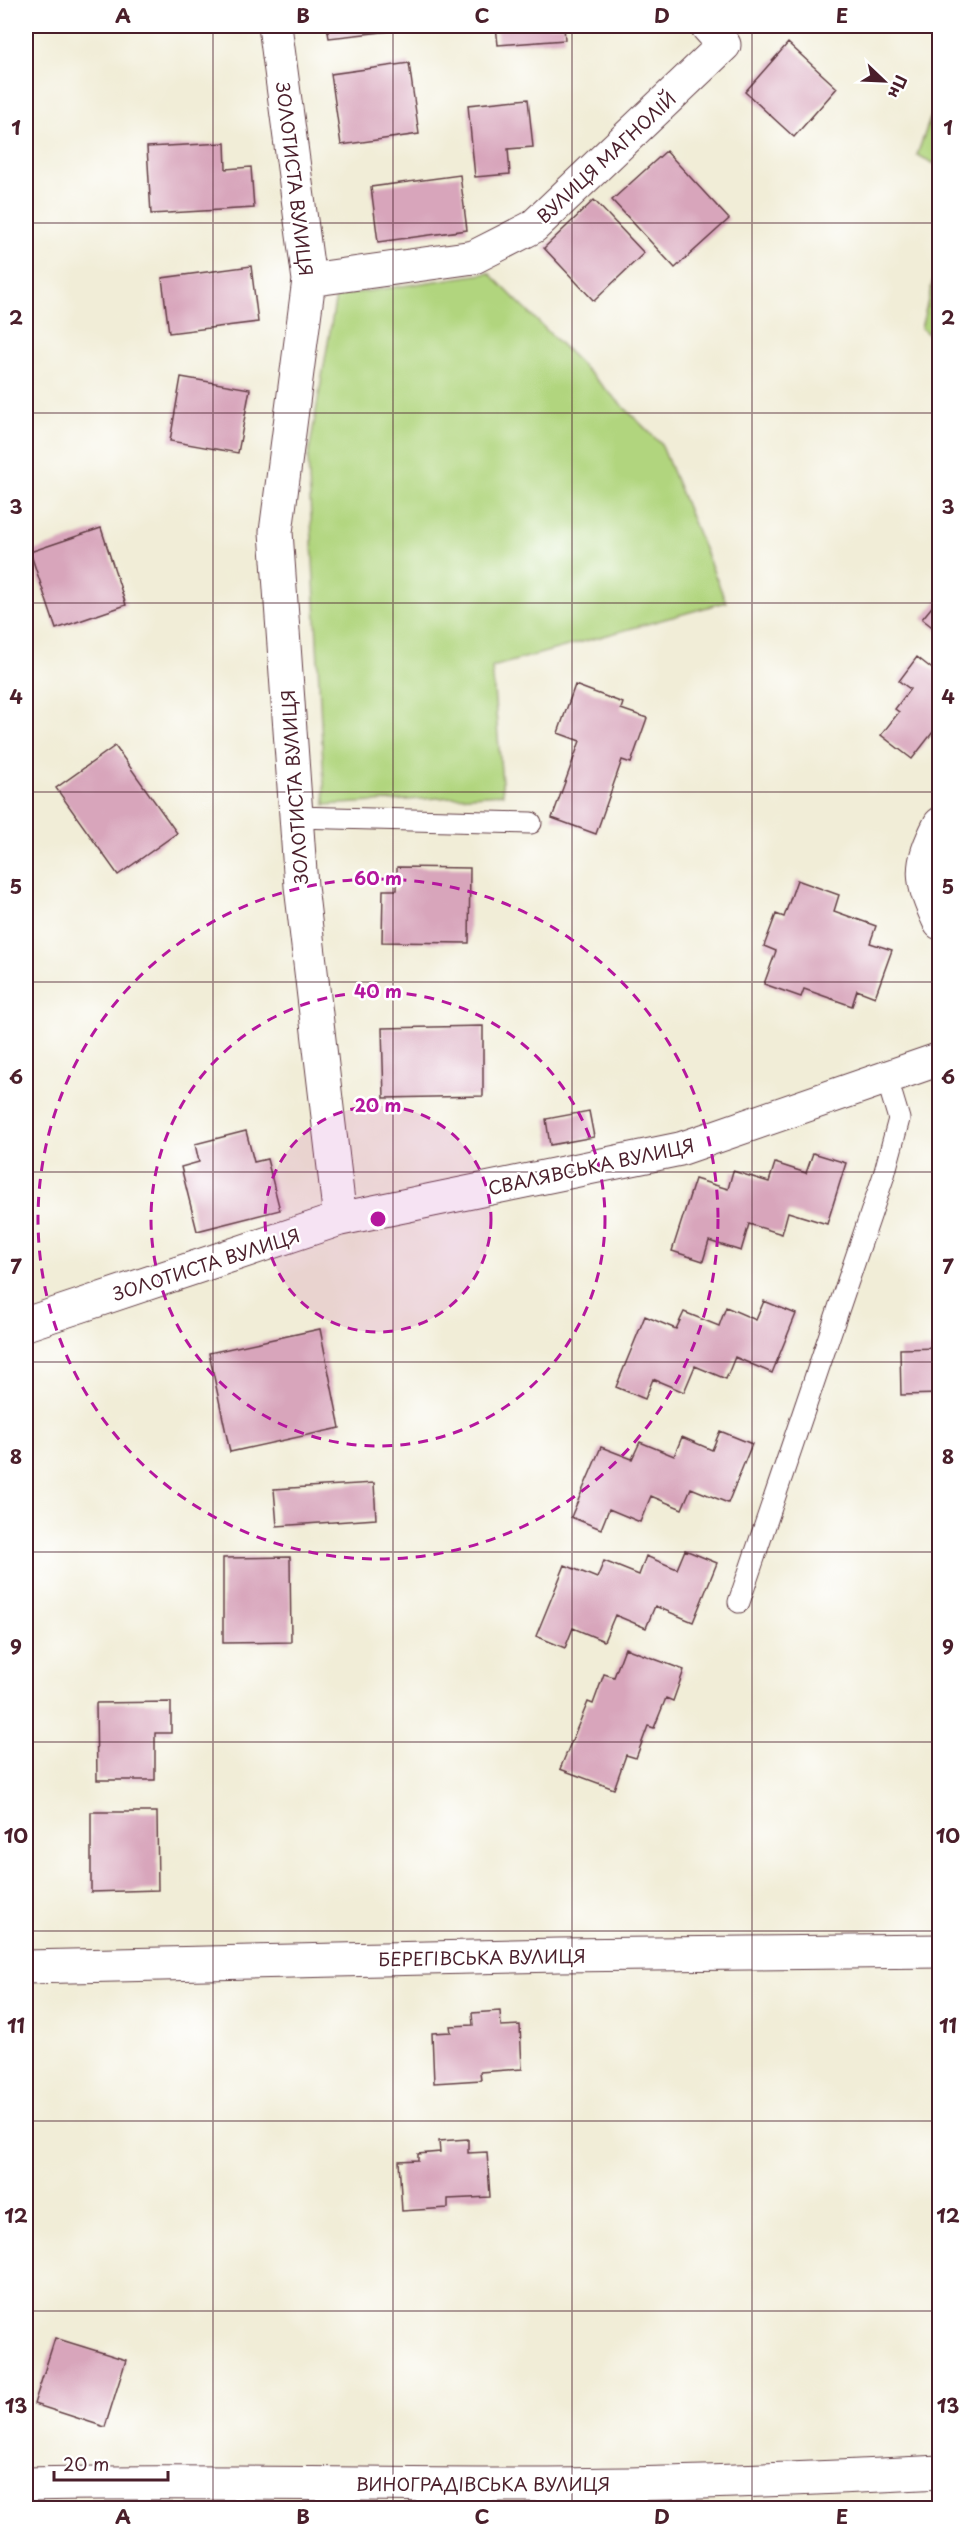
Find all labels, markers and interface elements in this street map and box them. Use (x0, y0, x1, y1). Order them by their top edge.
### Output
text: A (115, 0, 131, 30)
text: B (296, 0, 310, 30)
text: C (474, 0, 490, 30)
text: D (654, 0, 670, 30)
text: E (836, 0, 848, 30)
north arrow (854, 51, 914, 111)
text: Пн (883, 72, 914, 103)
street label: ЗОЛОТИСТА ВУЛИЦЯ (270, 80, 320, 278)
street label: ВУЛИЦЯ МАГНОЛІЙ (530, 85, 682, 229)
text: 1 (11, 112, 21, 142)
text: 1 (943, 112, 953, 142)
text: 2 (9, 302, 23, 332)
text: 2 (941, 302, 955, 332)
text: 3 (9, 491, 23, 521)
text: 3 (941, 491, 955, 521)
text: 4 (9, 681, 23, 711)
text: 4 (941, 681, 955, 711)
street label: ЗОЛОТИСТА ВУЛИЦЯ (274, 689, 314, 885)
text: 60 m (354, 864, 402, 891)
text: 5 (10, 871, 22, 901)
text: 5 (942, 871, 954, 901)
text: 40 m (354, 977, 402, 1004)
text: 6 (9, 1061, 23, 1091)
text: 6 (941, 1061, 955, 1091)
text: 20 m (355, 1091, 401, 1118)
street label: СВАЛЯВСЬКА ВУЛИЦЯ (485, 1131, 697, 1201)
centre of rings (368, 1209, 388, 1229)
street label: ЗОЛОТИСТА ВУЛИЦЯ (109, 1221, 303, 1307)
text: 7 (10, 1251, 22, 1281)
text: 7 (942, 1251, 954, 1281)
text: 8 (10, 1441, 22, 1471)
text: 8 (942, 1441, 954, 1471)
text: 9 (10, 1631, 22, 1661)
text: 9 (942, 1631, 954, 1661)
text: 10 (4, 1820, 28, 1850)
text: 10 (936, 1820, 960, 1850)
street label: БЕРЕГІВСЬКА ВУЛИЦЯ (378, 1942, 586, 1972)
text: 11 (7, 2010, 25, 2040)
text: 11 (939, 2010, 957, 2040)
text: 12 (4, 2200, 28, 2230)
text: 12 (936, 2200, 960, 2230)
text: 13 (5, 2390, 27, 2420)
text: 13 (937, 2390, 959, 2420)
scale bar (54, 2444, 168, 2482)
text: 20 m (63, 2450, 109, 2477)
street label: ВИНОГРАДІВСЬКА ВУЛИЦЯ (356, 2470, 610, 2497)
text: A (115, 2501, 131, 2531)
text: B (296, 2501, 310, 2531)
text: C (474, 2501, 490, 2531)
text: D (654, 2501, 670, 2531)
text: E (836, 2501, 848, 2531)

